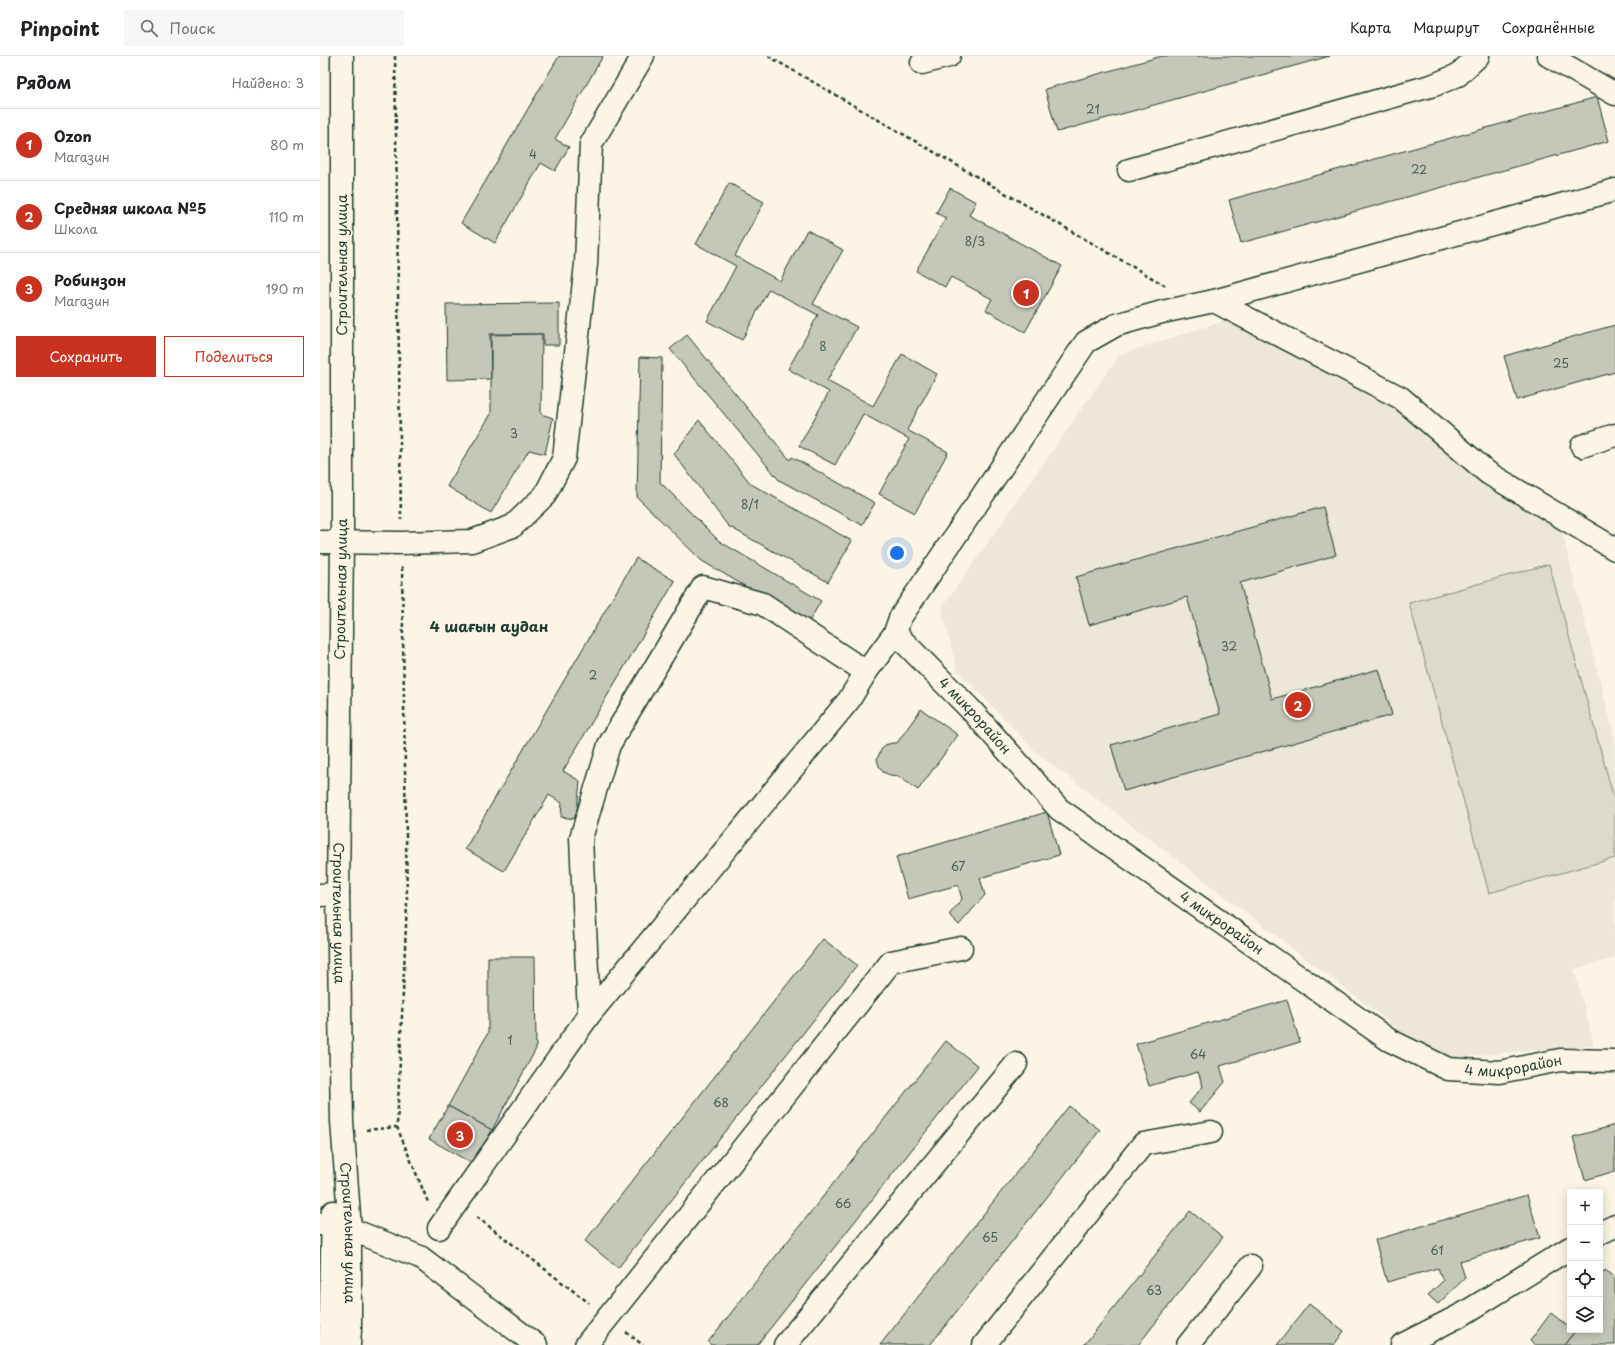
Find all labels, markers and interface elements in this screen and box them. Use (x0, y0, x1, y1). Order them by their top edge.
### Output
search box (124, 10, 404, 46)
text: Pinpoint (20, 14, 100, 42)
text: Поиск (170, 16, 215, 39)
icon: search (138, 17, 160, 39)
text: Карта (1350, 17, 1391, 38)
text: Маршрут (1413, 17, 1479, 38)
text: Сохранённые (1501, 17, 1595, 38)
text: Рядом (16, 69, 71, 95)
text: Найдено: 3 (232, 73, 304, 92)
house number: 21 (1086, 100, 1100, 118)
text: Ozon (54, 124, 92, 147)
text: 1 (26, 135, 32, 154)
text: 80 m (270, 135, 304, 154)
house number: 4 (529, 145, 537, 163)
text: Магазин (54, 147, 110, 166)
house number: 22 (1411, 160, 1427, 178)
street label: Строительная улица (331, 194, 352, 336)
text: Средняя школа №5 (54, 196, 206, 219)
text: 2 (24, 207, 34, 226)
text: 110 m (269, 207, 304, 226)
text: Школа (54, 219, 98, 238)
house number: 8/3 (965, 232, 985, 250)
text: Робинзон (54, 268, 126, 291)
pin: 1 (1013, 278, 1039, 308)
text: 3 (25, 279, 33, 298)
text: 190 m (265, 279, 304, 298)
text: Магазин (54, 291, 110, 310)
button: Сохранить (16, 336, 156, 377)
button: Поделиться (164, 336, 304, 377)
house number: 8 (819, 337, 827, 355)
house number: 25 (1553, 354, 1569, 372)
house number: 3 (510, 424, 518, 442)
house number: 8/1 (741, 495, 759, 513)
street label: Строительная улица (329, 518, 352, 660)
your location (887, 543, 907, 563)
district label: 4 шағын аудан (430, 614, 549, 637)
house number: 32 (1221, 637, 1237, 655)
house number: 2 (589, 666, 597, 684)
street label: 4 микрорайон (934, 672, 1017, 759)
pin: 2 (1285, 690, 1311, 720)
street label: Строительная улица (328, 842, 351, 984)
house number: 67 (951, 857, 966, 875)
street label: 4 микрорайон (1175, 885, 1268, 959)
house number: 1 (507, 1031, 513, 1049)
house number: 64 (1190, 1045, 1206, 1063)
street label: 4 микрорайон (1464, 1049, 1564, 1082)
house number: 68 (713, 1093, 729, 1111)
pin: 3 (447, 1120, 473, 1150)
street label: Строительная улица (335, 1161, 361, 1304)
map controls (1567, 1189, 1603, 1333)
button: + (1567, 1189, 1603, 1225)
house number: 66 (835, 1194, 851, 1212)
button: − (1567, 1225, 1603, 1261)
house number: 65 (982, 1228, 998, 1246)
house number: 61 (1430, 1241, 1444, 1259)
button: locate (1567, 1261, 1603, 1297)
house number: 63 (1146, 1281, 1162, 1299)
button: layers (1567, 1297, 1603, 1333)

